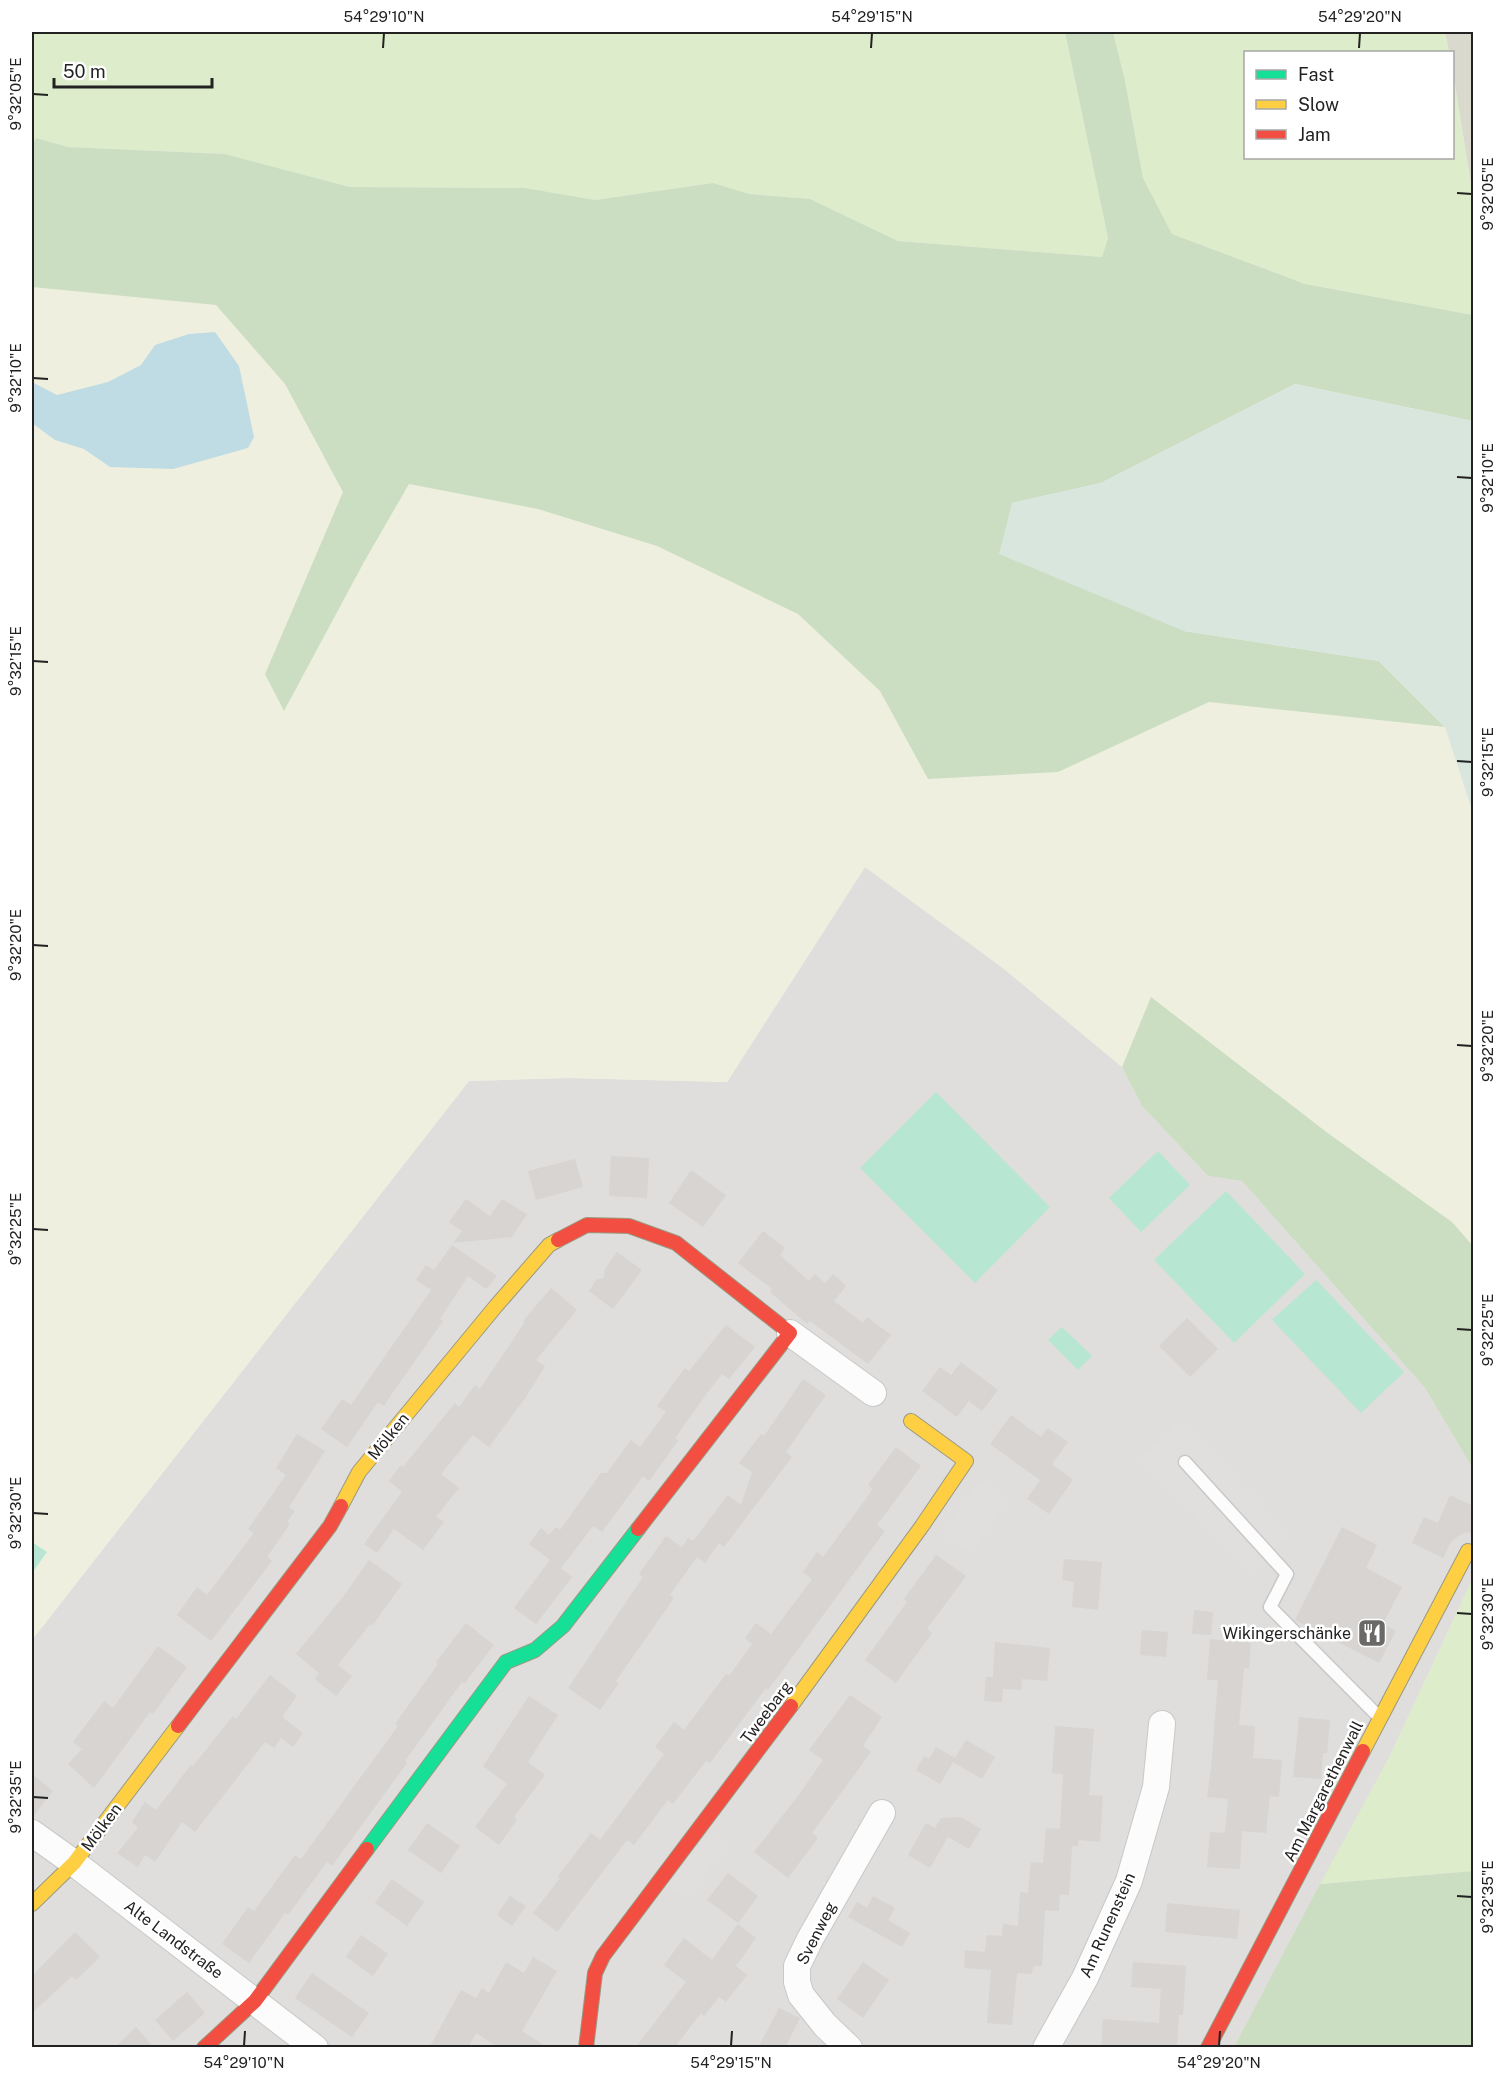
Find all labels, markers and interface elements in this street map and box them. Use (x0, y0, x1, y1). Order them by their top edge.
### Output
text: 54°29'10"N (344, 8, 424, 25)
text: 54°29'15"N (831, 8, 913, 25)
text: 54°29'20"N (1318, 8, 1402, 25)
scale bar (54, 51, 212, 89)
legend (1244, 51, 1454, 159)
text: 9°32'05"E (7, 58, 24, 130)
text: 50 m (63, 61, 106, 82)
text: Fast (1298, 64, 1334, 85)
text: Slow (1298, 94, 1339, 115)
text: Jam (1298, 124, 1331, 145)
text: 9°32'05"E (1479, 158, 1496, 230)
text: 9°32'10"E (7, 343, 24, 413)
text: 9°32'10"E (1479, 443, 1496, 513)
text: 9°32'15"E (7, 626, 24, 696)
text: 9°32'15"E (1479, 727, 1496, 797)
text: 9°32'20"E (7, 909, 24, 981)
text: 9°32'20"E (1479, 1010, 1496, 1082)
text: 9°32'25"E (7, 1193, 24, 1265)
text: 9°32'25"E (1479, 1294, 1496, 1366)
street label: Mölken (364, 1409, 413, 1464)
text: 9°32'30"E (7, 1477, 24, 1549)
text: 9°32'30"E (1479, 1578, 1496, 1650)
restaurant icon: Wikingerschänke (1356, 1617, 1388, 1649)
place label: Wikingerschänke (1223, 1624, 1351, 1643)
street label: Tweebarg (737, 1677, 796, 1747)
street label: Am Margarethenwall (1280, 1718, 1367, 1865)
text: 9°32'35"E (7, 1760, 24, 1834)
street label: Mölken (77, 1800, 125, 1855)
text: 9°32'35"E (1479, 1860, 1496, 1934)
street label: Am Runenstein (1076, 1870, 1139, 1981)
street label: Alte Landstraße (121, 1896, 227, 1983)
street label: Svenweg (793, 1899, 840, 1968)
text: 54°29'10"N (204, 2054, 284, 2071)
text: 54°29'15"N (690, 2054, 772, 2071)
text: 54°29'20"N (1177, 2054, 1261, 2071)

